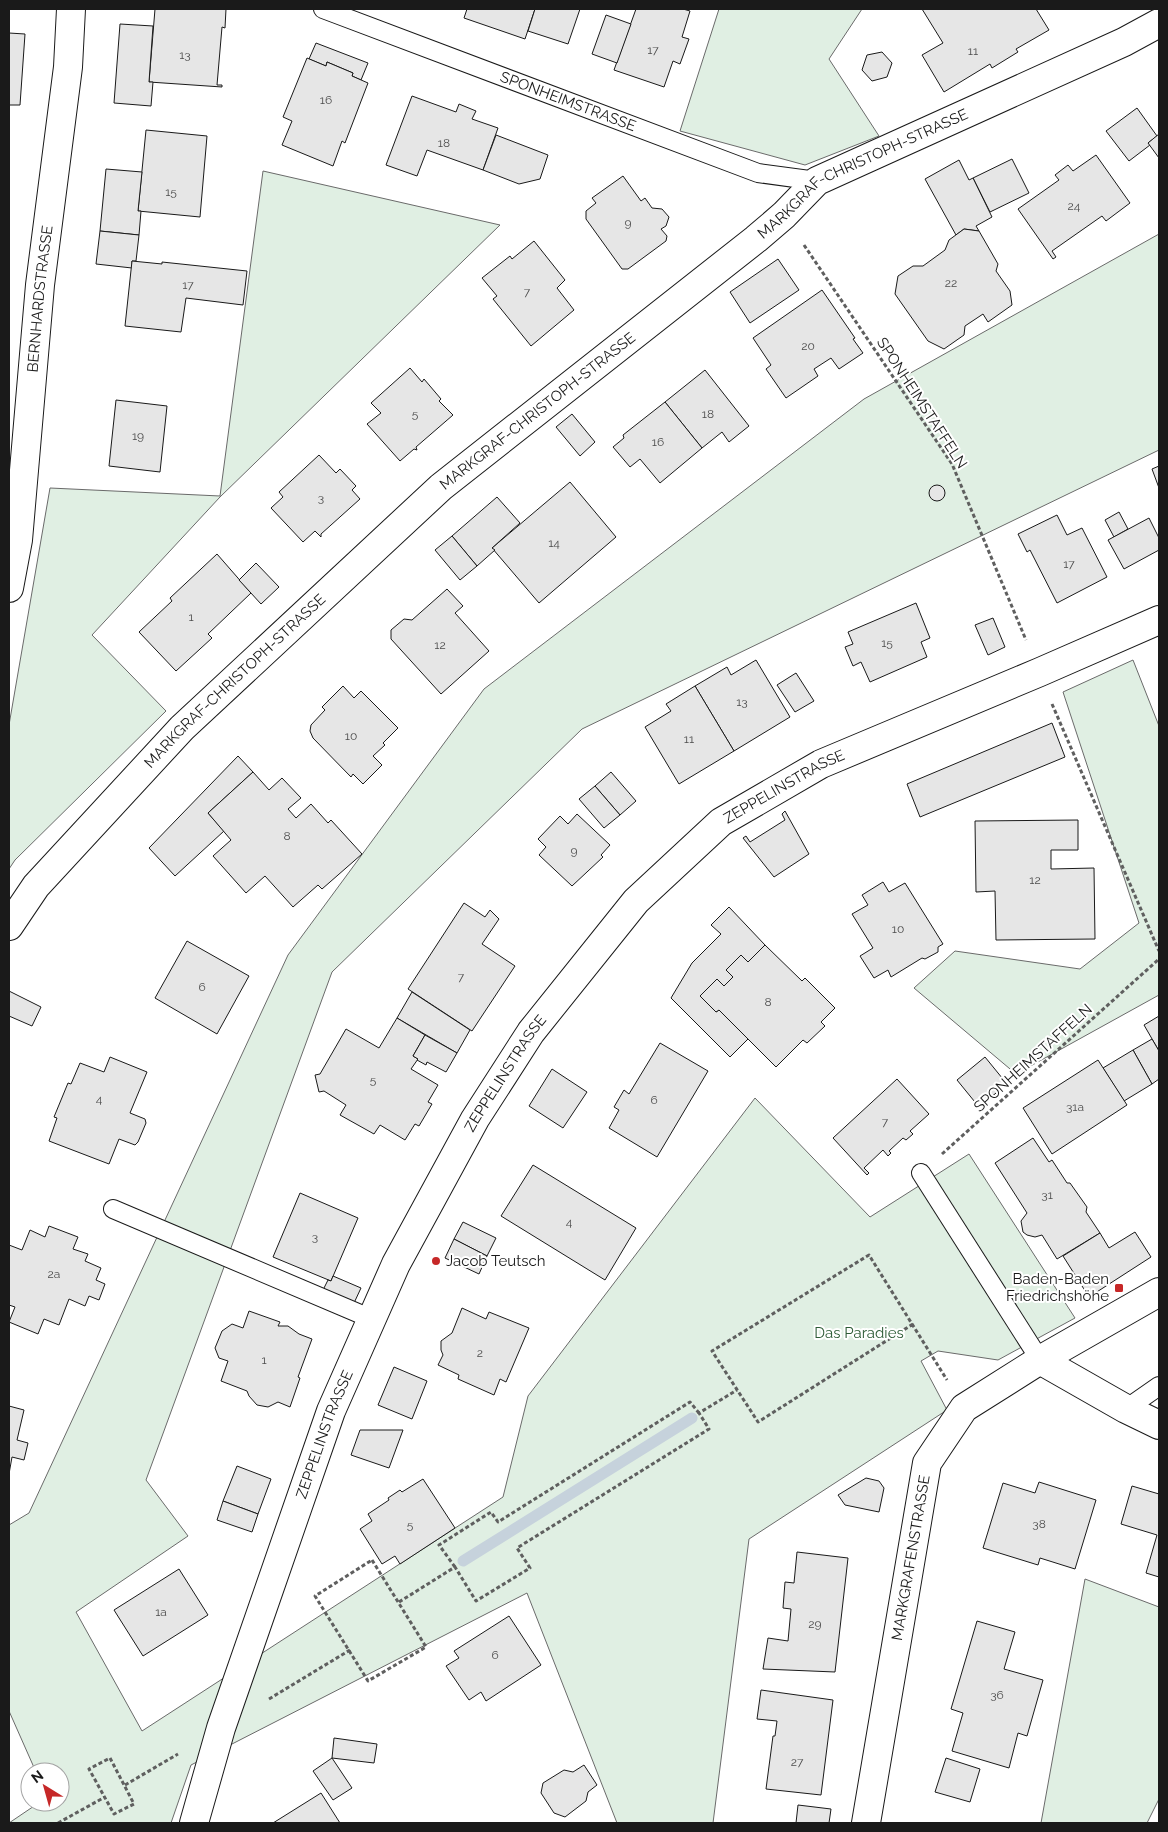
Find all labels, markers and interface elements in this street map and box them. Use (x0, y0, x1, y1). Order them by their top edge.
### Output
house number: 17 (647, 43, 659, 57)
house number: 11 (968, 44, 978, 58)
house number: 13 (179, 48, 191, 62)
street label: SPONHEIMSTRASSE (498, 68, 639, 135)
house number: 16 (320, 93, 332, 107)
street label: MARKGRAF-CHRISTOPH-STRASSE (754, 105, 971, 243)
house number: 18 (438, 136, 450, 150)
house number: 15 (165, 185, 177, 199)
house number: 24 (1068, 199, 1081, 213)
house number: 9 (624, 216, 632, 230)
street label: BERNHARDSTRASSE (24, 224, 57, 373)
house number: 22 (945, 276, 957, 290)
house number: 17 (182, 278, 194, 292)
house number: 7 (524, 285, 531, 299)
street label: MARKGRAF-CHRISTOPH-STRASSE (436, 329, 639, 494)
street label: SPONHEIMSTAFFELN (873, 334, 971, 472)
house number: 20 (801, 339, 815, 353)
house number: 5 (412, 407, 419, 421)
house number: 18 (702, 407, 714, 421)
house number: 19 (132, 429, 144, 443)
house number: 16 (652, 435, 664, 449)
house number: 3 (318, 491, 324, 505)
house number: 14 (548, 536, 560, 550)
house number: 17 (1063, 557, 1075, 571)
street label: MARKGRAF-CHRISTOPH-STRASSE (141, 590, 329, 772)
house number: 1 (188, 610, 194, 624)
house number: 15 (881, 636, 893, 650)
house number: 12 (434, 638, 446, 652)
house number: 13 (736, 695, 748, 709)
house number: 10 (345, 729, 357, 743)
house number: 11 (684, 732, 694, 746)
street label: ZEPPELINSTRASSE (720, 746, 847, 828)
house number: 8 (283, 829, 291, 843)
house number: 9 (570, 844, 578, 858)
house number: 12 (1029, 873, 1041, 887)
house number: 10 (892, 922, 904, 936)
house number: 7 (458, 970, 465, 984)
house number: 6 (198, 980, 206, 994)
house number: 8 (764, 995, 772, 1009)
street label: SPONHEIMSTAFFELN (970, 1000, 1096, 1116)
street label: ZEPPELINSTRASSE (461, 1011, 550, 1135)
house number: 5 (370, 1073, 377, 1087)
house number: 4 (96, 1092, 103, 1106)
house number: 6 (650, 1093, 658, 1107)
house number: 31a (1066, 1100, 1084, 1114)
house number: 7 (882, 1115, 889, 1129)
house number: 31 (1041, 1188, 1053, 1202)
house number: 4 (566, 1215, 573, 1229)
house number: 3 (312, 1230, 318, 1244)
place label: Jacob Teutsch (446, 1252, 545, 1270)
marker: Jacob Teutsch (430, 1255, 442, 1267)
house number: 2a (48, 1267, 60, 1281)
place label: Baden-Baden Friedrichshöhe (1006, 1270, 1109, 1305)
marker: Baden-Baden Friedrichshöhe (1113, 1282, 1125, 1294)
park label: Das Paradies (814, 1324, 904, 1342)
house number: 2 (477, 1346, 483, 1360)
house number: 1 (261, 1353, 267, 1367)
street label: ZEPPELINSTRASSE (292, 1367, 357, 1501)
street label: MARKGRAFENSTRASSE (888, 1474, 934, 1642)
house number: 38 (1032, 1517, 1046, 1531)
house number: 5 (407, 1518, 414, 1532)
house number: 1a (155, 1605, 167, 1619)
house number: 29 (808, 1617, 822, 1631)
house number: 6 (491, 1648, 499, 1662)
house number: 36 (990, 1688, 1004, 1702)
house number: 27 (791, 1755, 804, 1769)
north arrow (20, 1762, 70, 1812)
text: N (28, 1767, 46, 1786)

